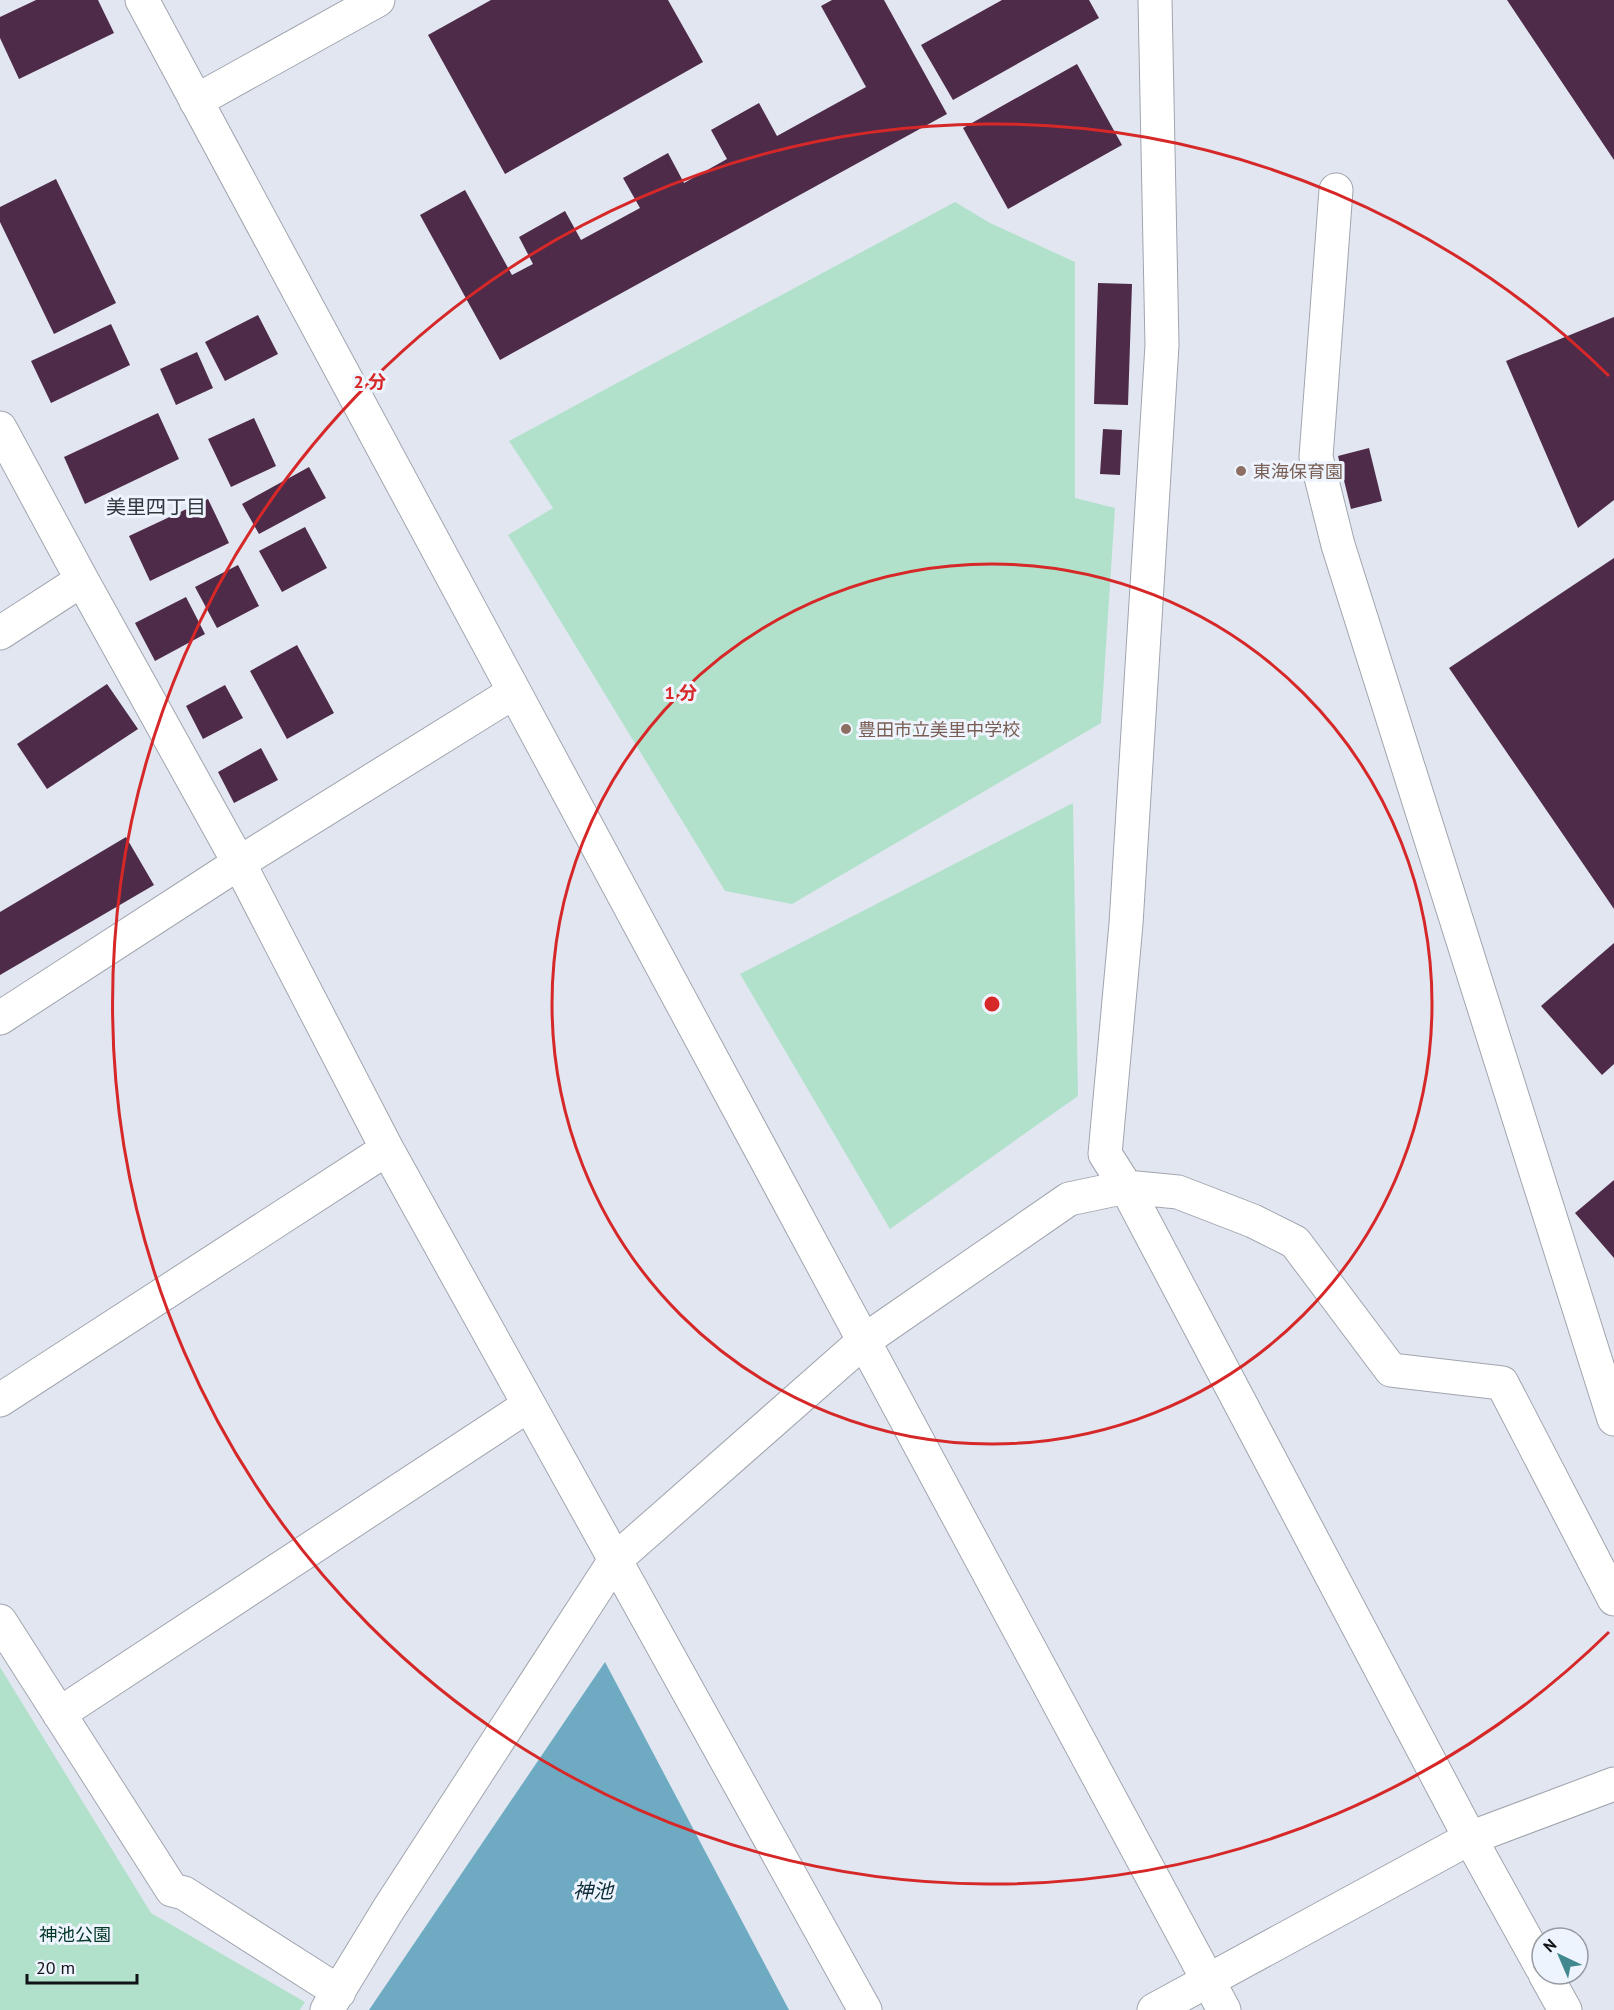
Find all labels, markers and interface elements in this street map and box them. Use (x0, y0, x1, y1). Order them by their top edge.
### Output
text: 2 分 (354, 370, 386, 393)
place label: 東海保育園 (1253, 460, 1343, 483)
marker: 東海保育園 (1234, 464, 1248, 478)
district label: 美里四丁目 (106, 494, 206, 520)
text: 1 分 (665, 681, 697, 704)
place label: 豊田市立美里中学校 (858, 718, 1020, 741)
marker: 豊田市立美里中学校 (839, 722, 853, 736)
centre of rings (982, 994, 1002, 1014)
water label: 神池 (573, 1878, 615, 1904)
park label: 神池公園 (39, 1923, 111, 1946)
north arrow (1530, 1926, 1590, 1986)
text: N (1539, 1934, 1560, 1956)
scale bar (27, 1947, 136, 1985)
text: 20 m (36, 1956, 75, 1979)

